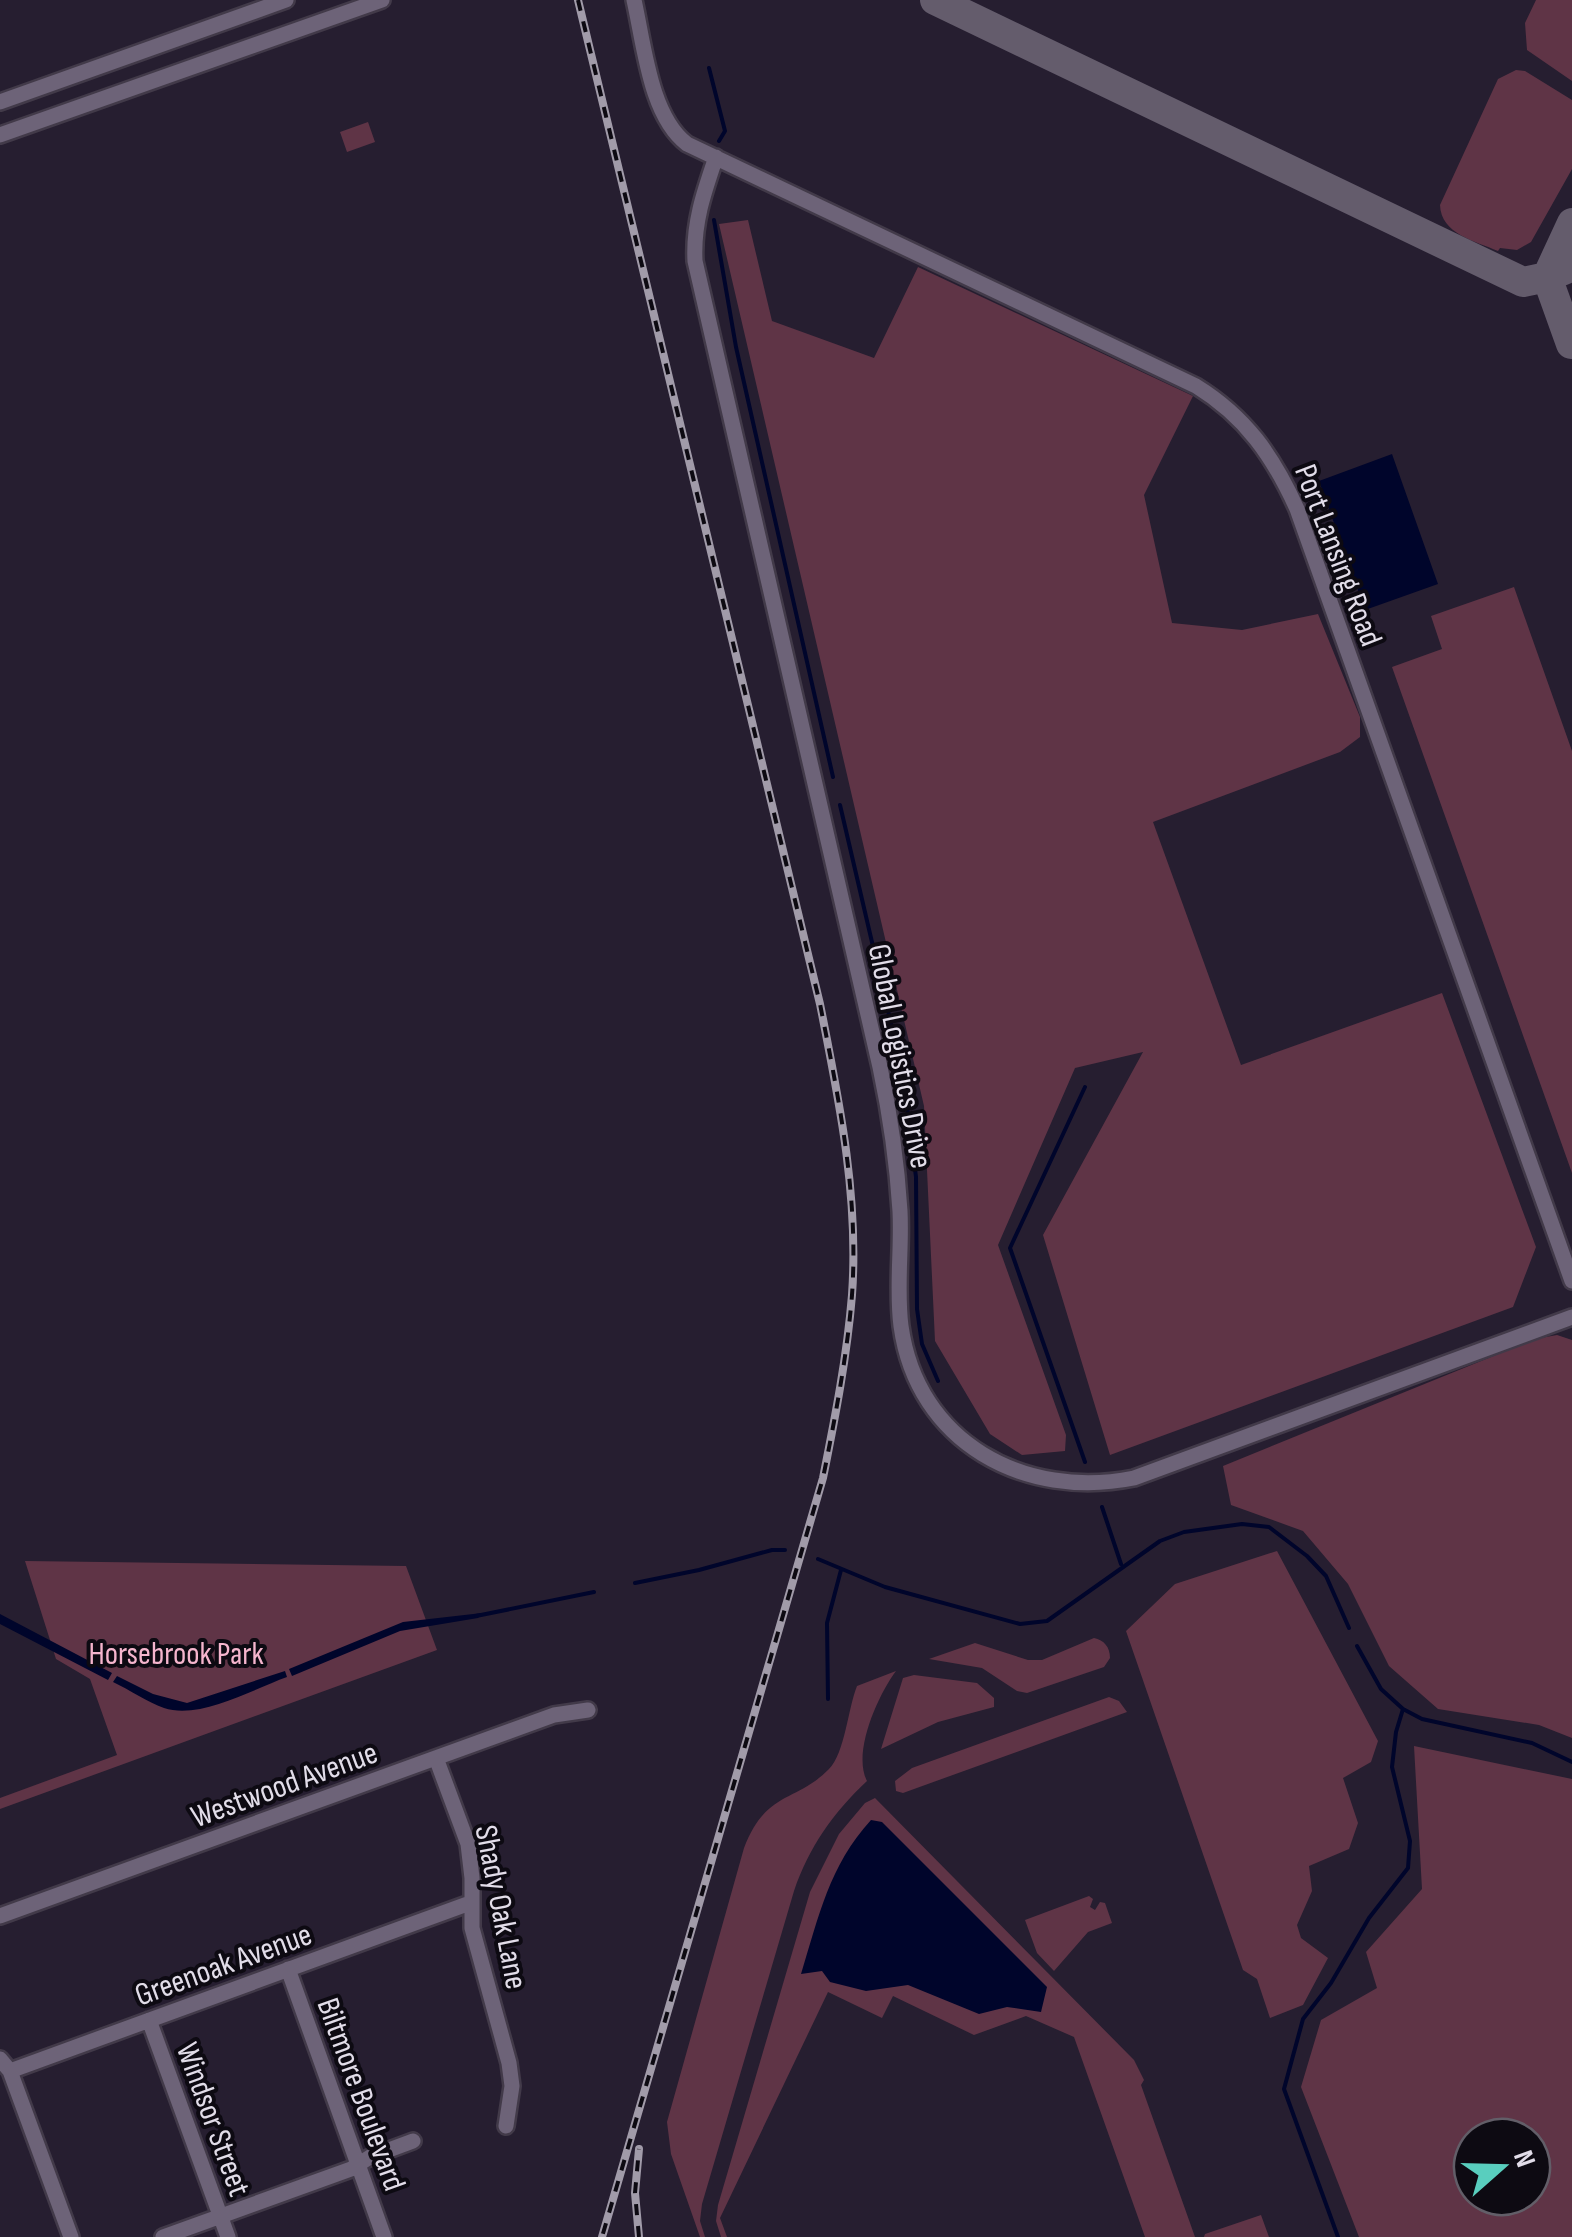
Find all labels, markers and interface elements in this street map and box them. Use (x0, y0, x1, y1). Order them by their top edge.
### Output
street label: Port Lansing Road (1285, 459, 1390, 652)
street label: Global Logistics Drive (859, 941, 940, 1172)
park label: Horsebrook Park (88, 1635, 264, 1674)
street label: Westwood Avenue (186, 1734, 383, 1837)
street label: Shady Oak Lane (466, 1822, 536, 1993)
street label: Greenoak Avenue (130, 1915, 317, 2015)
street label: Biltmore Boulevard (308, 1993, 413, 2196)
street label: Windsor Street (167, 2037, 258, 2202)
north arrow (1452, 2117, 1552, 2217)
text: N (1506, 2146, 1542, 2172)

